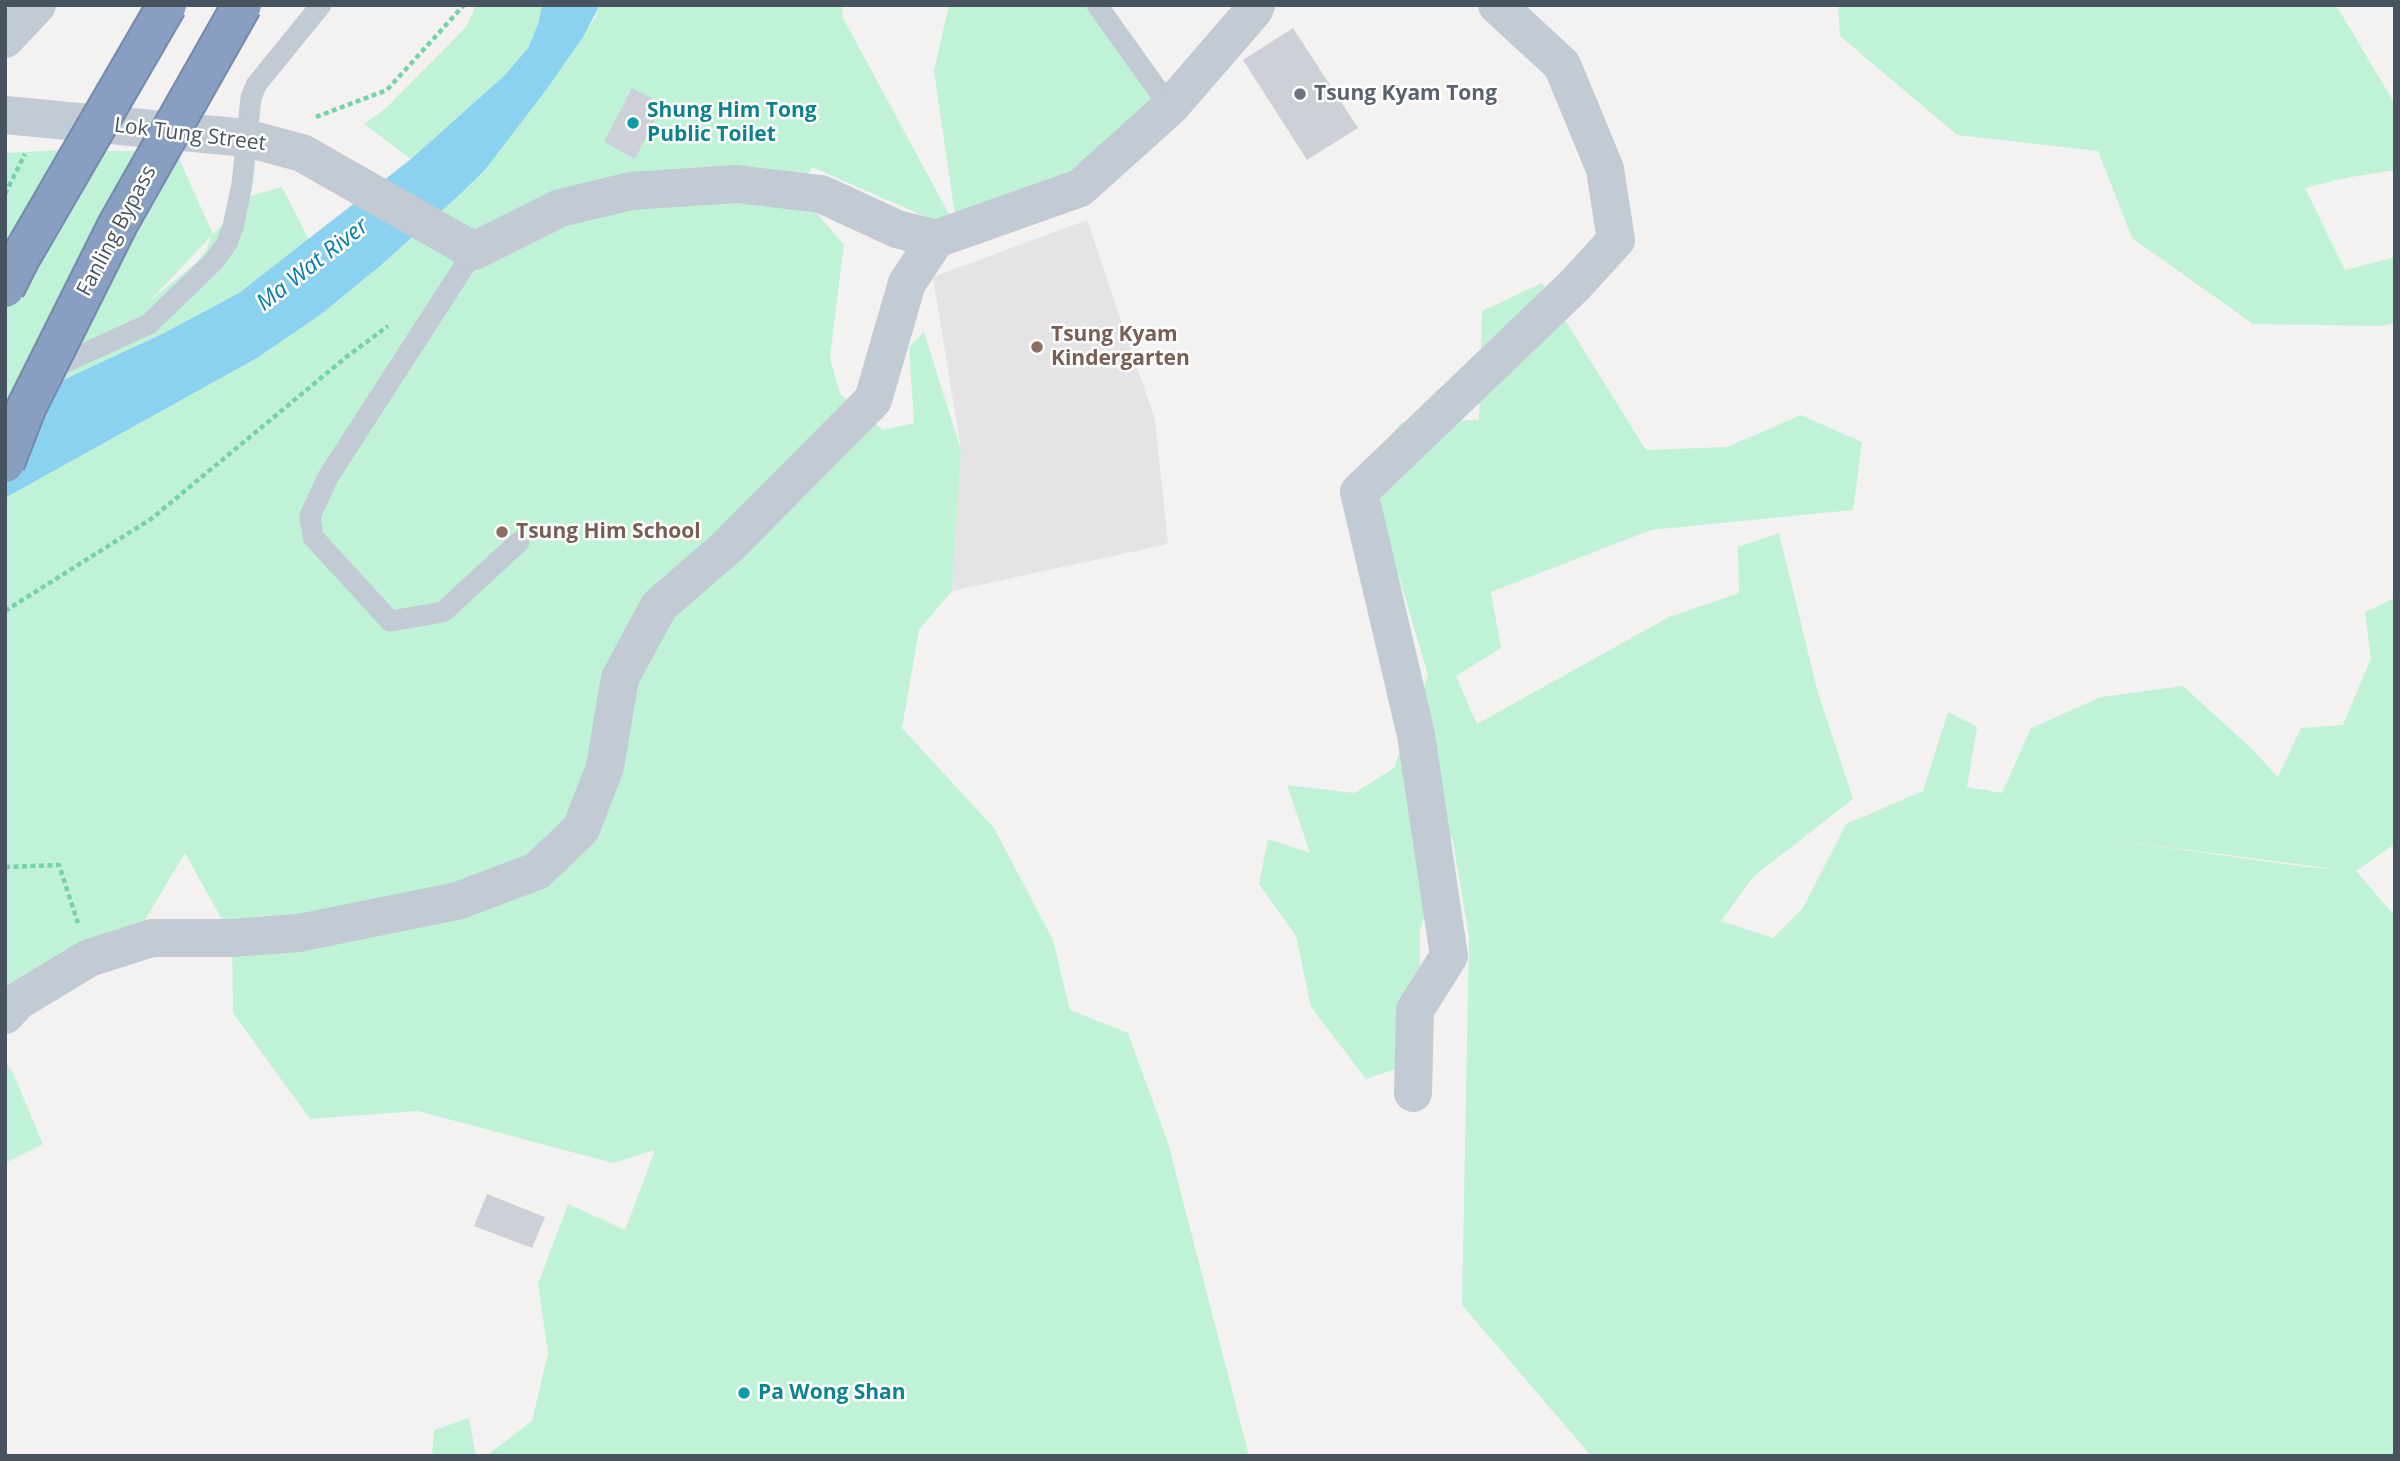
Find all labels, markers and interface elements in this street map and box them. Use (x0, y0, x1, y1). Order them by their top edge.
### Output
place label: Tsung Kyam Tong (1314, 81, 1497, 107)
marker: Tsung Kyam Tong (1292, 86, 1308, 102)
place label: Shung Him Tong Public Toilet (647, 98, 817, 148)
street label: Lok Tung Street (113, 113, 267, 157)
marker: Shung Him Tong Public Toilet (625, 115, 641, 131)
street label: Fanling Bypass (72, 161, 162, 301)
water label: Ma Wat River (252, 213, 374, 317)
place label: Tsung Kyam Kindergarten (1051, 322, 1190, 372)
marker: Tsung Kyam Kindergarten (1029, 339, 1045, 355)
place label: Tsung Him School (516, 519, 701, 545)
marker: Tsung Him School (494, 524, 510, 540)
place label: Pa Wong Shan (758, 1380, 906, 1406)
marker: Pa Wong Shan (736, 1385, 752, 1401)

